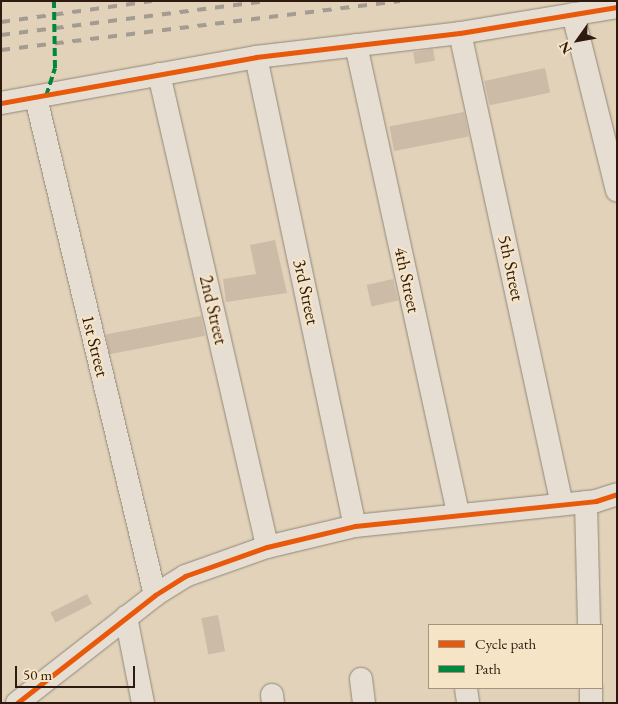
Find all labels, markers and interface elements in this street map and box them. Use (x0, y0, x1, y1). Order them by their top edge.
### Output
north arrow (553, 15, 603, 65)
text: N (555, 38, 576, 58)
street label: 5th Street (494, 233, 528, 303)
street label: 4th Street (390, 245, 424, 315)
street label: 3rd Street (288, 257, 324, 327)
street label: 2nd Street (195, 273, 231, 347)
street label: 1st Street (77, 313, 113, 379)
legend (428, 624, 603, 689)
text: Cycle path (475, 634, 536, 653)
scale bar (18, 656, 138, 688)
text: Path (475, 659, 501, 678)
text: 50 m (23, 665, 52, 684)

